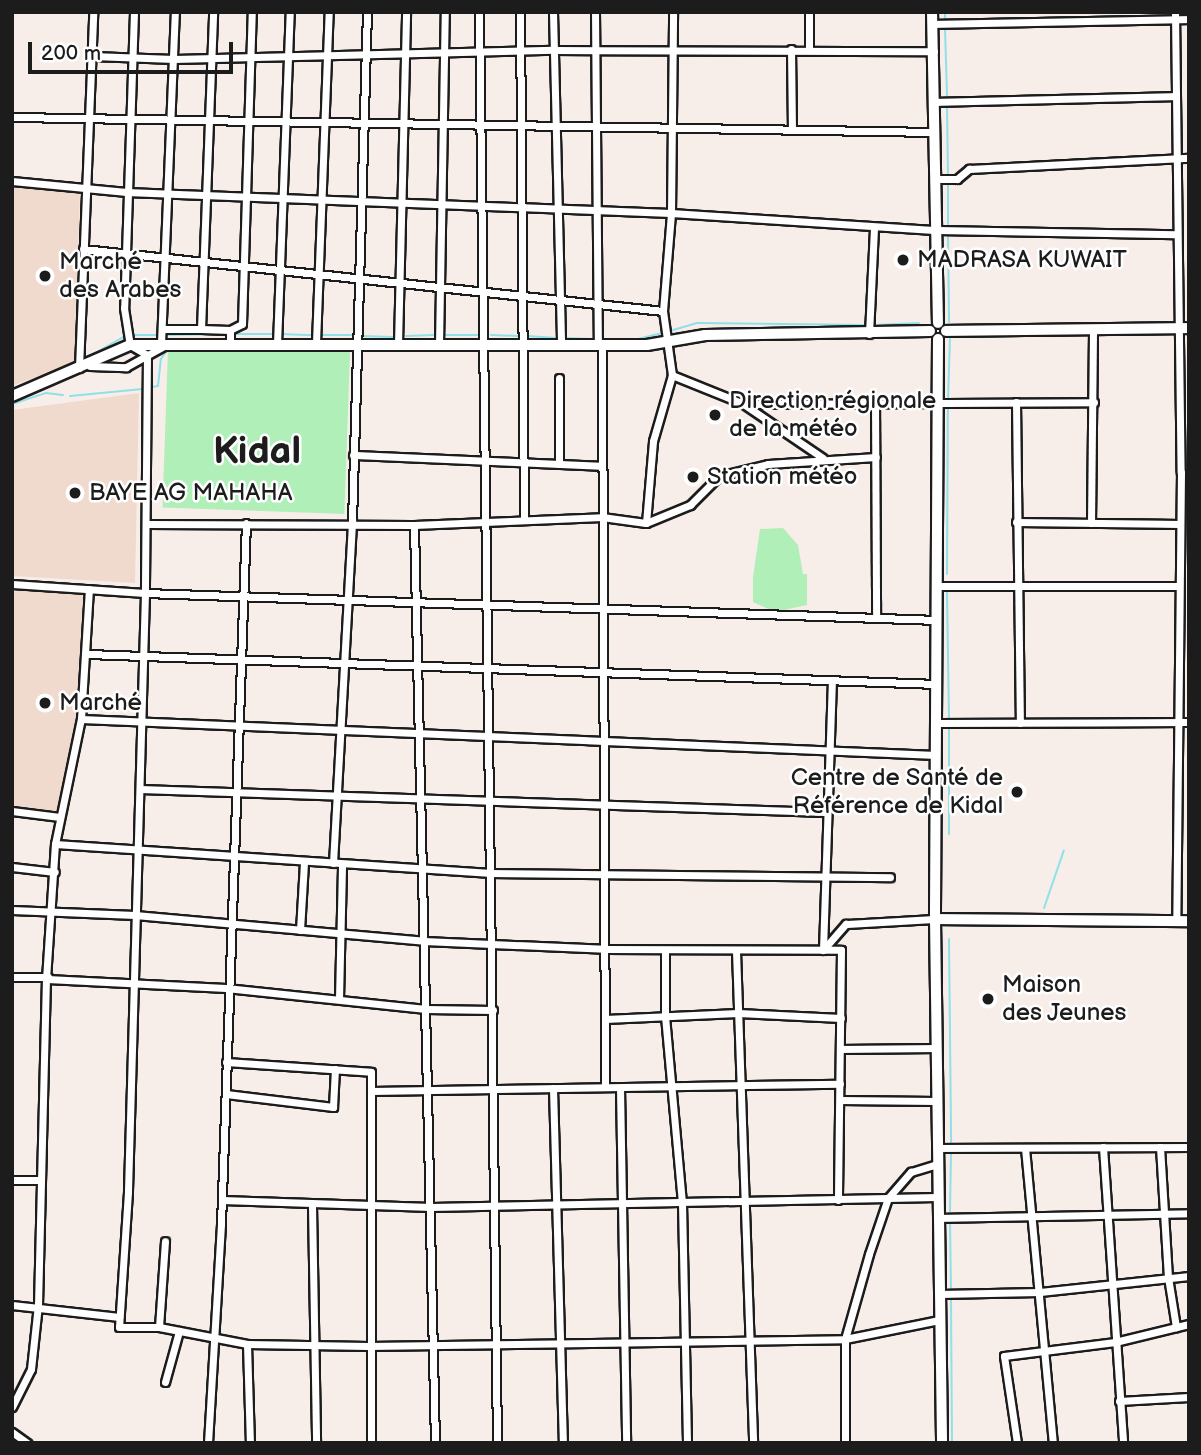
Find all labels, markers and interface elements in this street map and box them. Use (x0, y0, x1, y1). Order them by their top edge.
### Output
scale bar (32, 28, 236, 72)
text: 200 m (41, 41, 101, 66)
place label: MADRASA KUWAIT (917, 246, 1127, 274)
place label: Marché des Arabes (59, 248, 181, 304)
marker: MADRASA KUWAIT (895, 252, 911, 268)
marker: Marché des Arabes (37, 268, 53, 284)
place label: Direction régionale de la météo (729, 387, 936, 443)
marker: Direction régionale de la météo (707, 407, 723, 423)
district label: Kidal (213, 429, 301, 475)
place label: Station météo (707, 463, 857, 491)
marker: Station météo (685, 469, 701, 485)
place label: BAYE AG MAHAHA (89, 479, 292, 507)
marker: BAYE AG MAHAHA (67, 485, 83, 501)
place label: Marché (59, 689, 142, 717)
marker: Marché (37, 695, 53, 711)
place label: Centre de Santé de Référence de Kidal (790, 764, 1003, 820)
marker: Centre de Santé de Référence de Kidal (1009, 784, 1025, 800)
place label: Maison des Jeunes (1002, 971, 1128, 1027)
marker: Maison des Jeunes (980, 991, 996, 1007)

